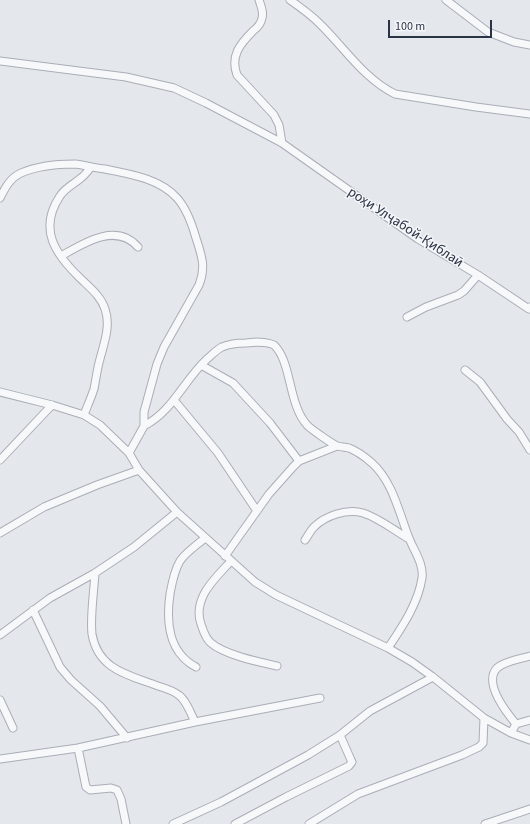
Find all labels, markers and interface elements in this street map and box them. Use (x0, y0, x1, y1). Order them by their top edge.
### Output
scale bar (390, 12, 494, 38)
text: 100 m (395, 18, 425, 35)
street label: роҳи Улҷабой-Қиблаӣ (344, 184, 466, 272)

